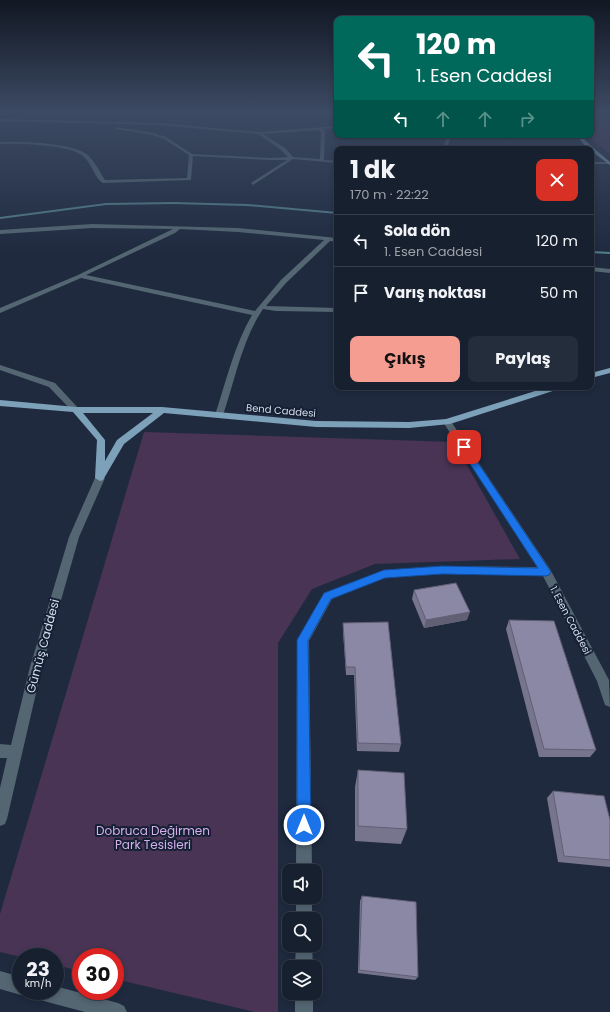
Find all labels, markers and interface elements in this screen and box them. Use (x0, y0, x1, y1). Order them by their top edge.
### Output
text: 120 m (416, 25, 496, 64)
icon: left (350, 32, 402, 84)
text: 1. Esen Caddesi (416, 63, 552, 88)
icon: left (390, 108, 412, 130)
icon: ahead (432, 108, 454, 130)
icon: ahead (474, 108, 496, 130)
icon: right (516, 108, 538, 130)
text: 1 dk (350, 153, 395, 186)
button: close (536, 159, 578, 201)
text: 170 m · 22:22 (350, 185, 429, 204)
text: Sola dön (384, 220, 450, 241)
icon: left (350, 230, 372, 252)
text: 120 m (536, 230, 578, 251)
text: 1. Esen Caddesi (384, 242, 482, 261)
icon: arrive (350, 282, 372, 304)
text: Varış noktası (384, 282, 486, 303)
text: 50 m (540, 282, 578, 303)
button: Çıkış (350, 336, 460, 382)
button: Paylaş (468, 336, 578, 382)
street label: Bend Caddesi (245, 400, 317, 421)
pin (447, 430, 481, 464)
icon: arrive (453, 436, 475, 458)
street label: 1. Esen Caddesi (546, 583, 595, 657)
street label: Gümüş Caddesi (22, 597, 63, 695)
position arrow (283, 804, 325, 846)
park label: Dobruca Değirmen Park Tesisleri (96, 822, 210, 853)
map controls (282, 864, 322, 1000)
button: sound (282, 864, 322, 904)
button: search (282, 912, 322, 952)
speed limit sign: 30 (72, 948, 124, 1000)
text: 23 (26, 955, 50, 983)
button: layers (282, 960, 322, 1000)
text: km/h (25, 976, 51, 991)

